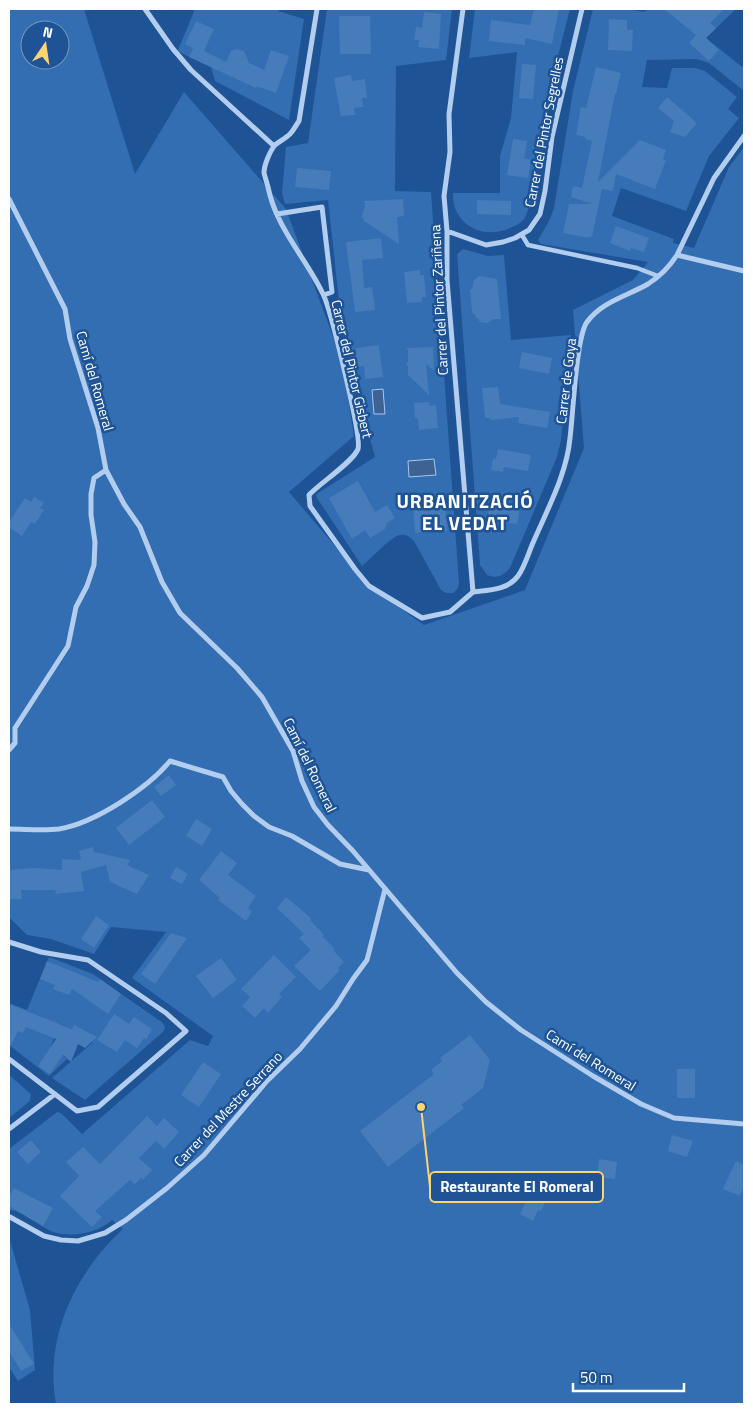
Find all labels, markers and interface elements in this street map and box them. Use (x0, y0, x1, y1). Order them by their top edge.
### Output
north arrow (20, 20, 70, 70)
text: N (41, 21, 55, 43)
street label: Carrer del Pintor Segrelles (519, 55, 568, 209)
street label: Carrer del Pintor Zariñena (424, 224, 453, 376)
street label: Carrer del Pintor Gisbert (326, 298, 379, 440)
street label: Camí del Romeral (71, 328, 120, 433)
street label: Carrer de Goya (550, 337, 581, 425)
district label: URBANITZACIÓ EL VEDAT (396, 486, 534, 537)
street label: Camí del Romeral (278, 714, 342, 816)
street label: Camí del Romeral (542, 1023, 641, 1096)
street label: Carrer del Mestre Serrano (168, 1046, 287, 1171)
callout: Restaurante El Romeral (430, 1172, 603, 1202)
text: Restaurante El Romeral (440, 1175, 594, 1198)
scale bar (573, 1360, 684, 1392)
text: 50 m (580, 1366, 613, 1389)

